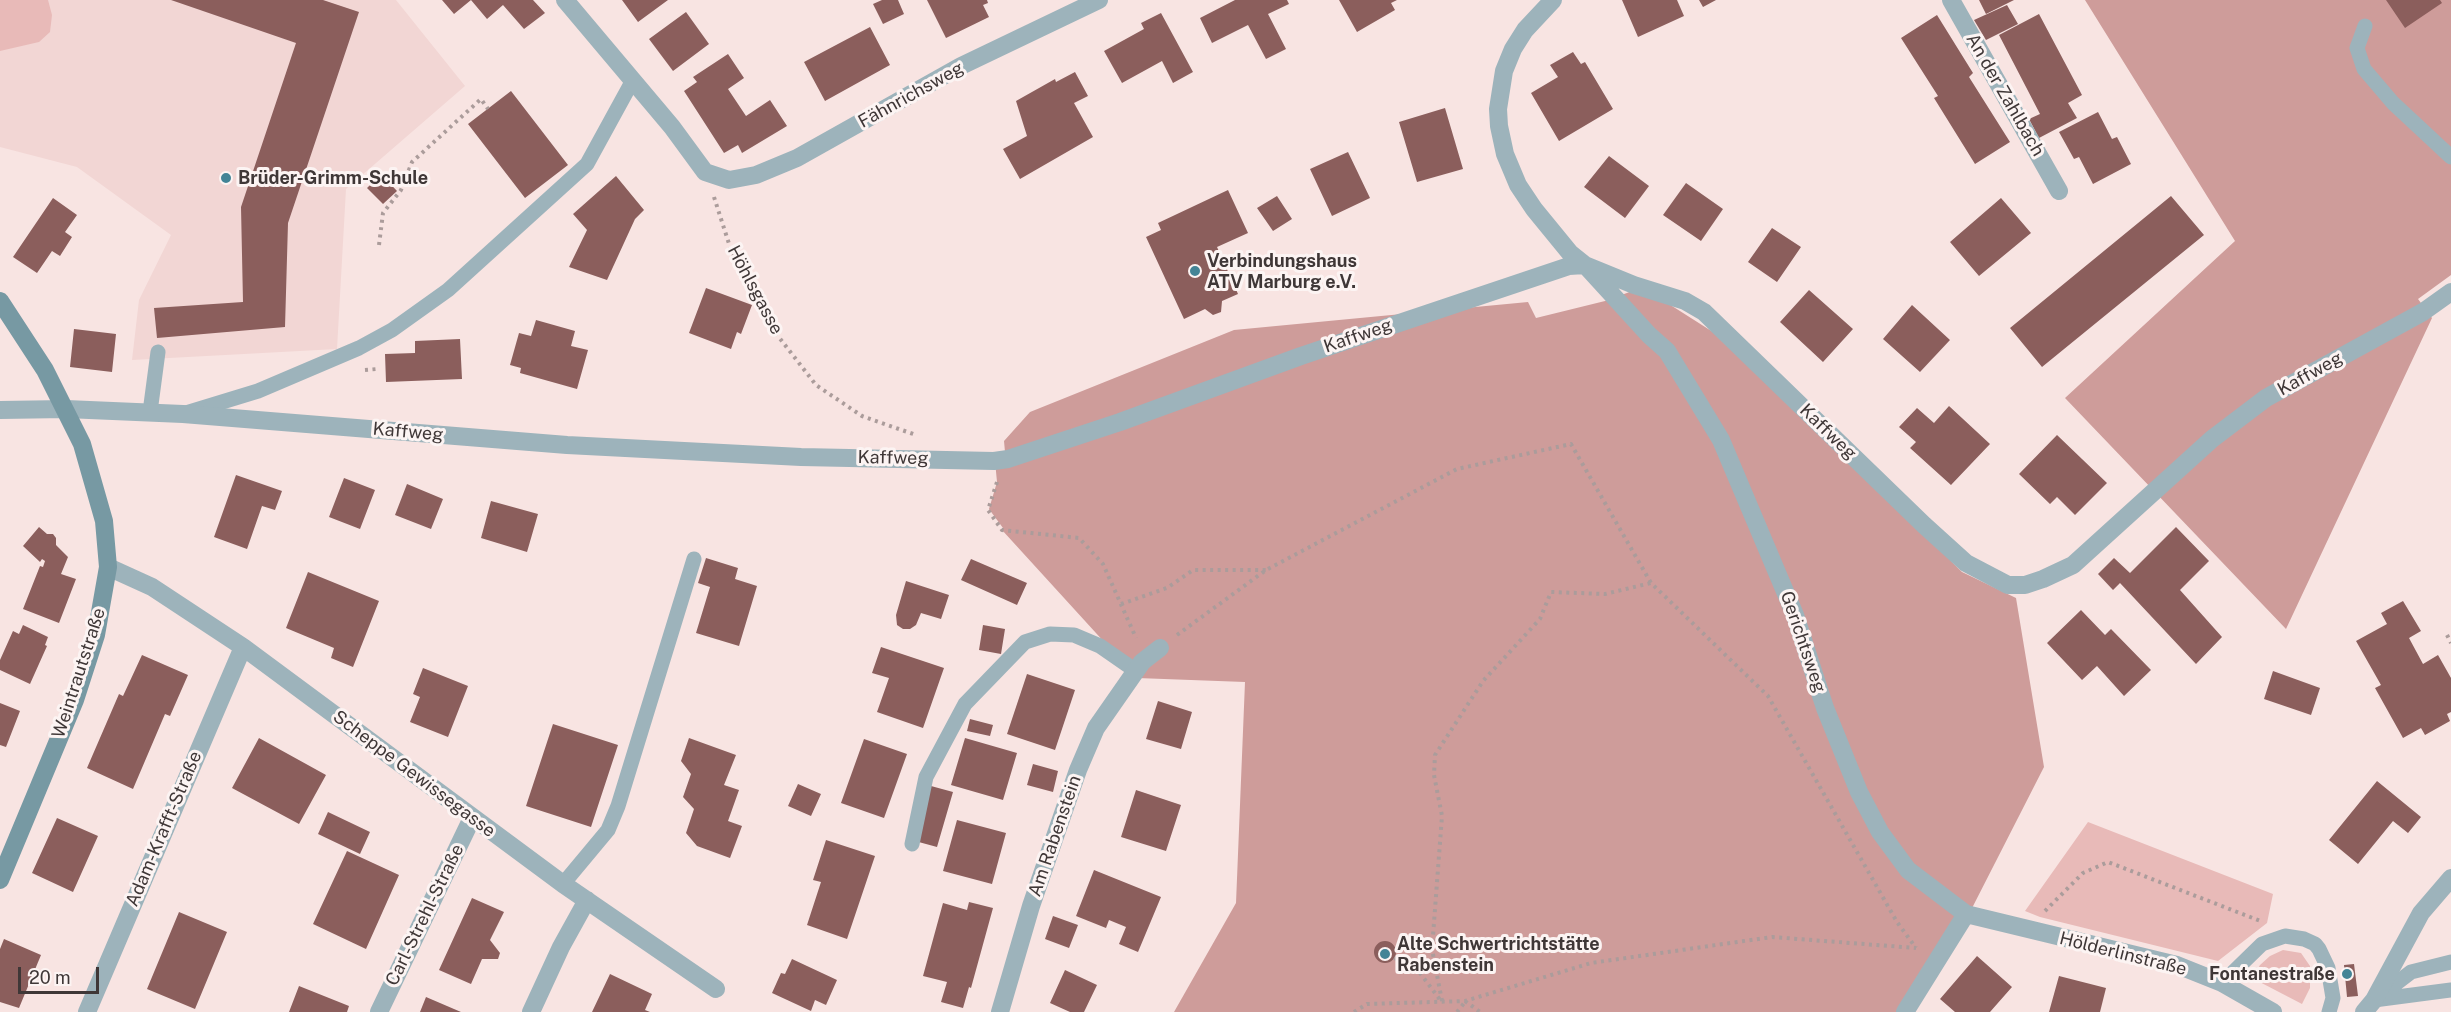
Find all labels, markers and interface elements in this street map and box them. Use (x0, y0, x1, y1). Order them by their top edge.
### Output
street label: An der Zahlbach (1961, 30, 2049, 160)
street label: Fähnrichsweg (855, 57, 967, 133)
place label: Brüder-Grimm-Schule (238, 167, 428, 189)
marker: Brüder-Grimm-Schule (219, 171, 233, 185)
street label: Höhlsgasse (723, 242, 787, 338)
place label: Verbindungshaus ATV Marburg e.V. (1207, 250, 1357, 292)
marker: Verbindungshaus ATV Marburg e.V. (1188, 264, 1202, 278)
street label: Kaffweg (1321, 314, 1395, 358)
street label: Kaffweg (2274, 347, 2346, 401)
street label: Kaffweg (1795, 400, 1861, 464)
street label: Kaffweg (372, 418, 444, 446)
street label: Kaffweg (857, 447, 929, 469)
street label: Gerichtsweg (1776, 588, 1830, 696)
street label: Weintrautstraße (48, 605, 110, 741)
street label: Scheppe Gewissegasse (329, 706, 499, 842)
street label: Adam-Krafft-Straße (122, 748, 206, 910)
street label: Am Rabenstein (1024, 773, 1086, 899)
street label: Carl-Strehl-Straße (381, 841, 469, 989)
street label: Hölderlinstraße (2057, 928, 2189, 980)
place label: Alte Schwertrichtstätte Rabenstein (1397, 933, 1600, 976)
marker: Alte Schwertrichtstätte Rabenstein (1378, 947, 1392, 961)
scale bar (21, 955, 102, 993)
place label: Fontanestraße (2209, 963, 2335, 985)
text: 20 m (29, 967, 71, 988)
marker: Fontanestraße (2340, 967, 2354, 981)

